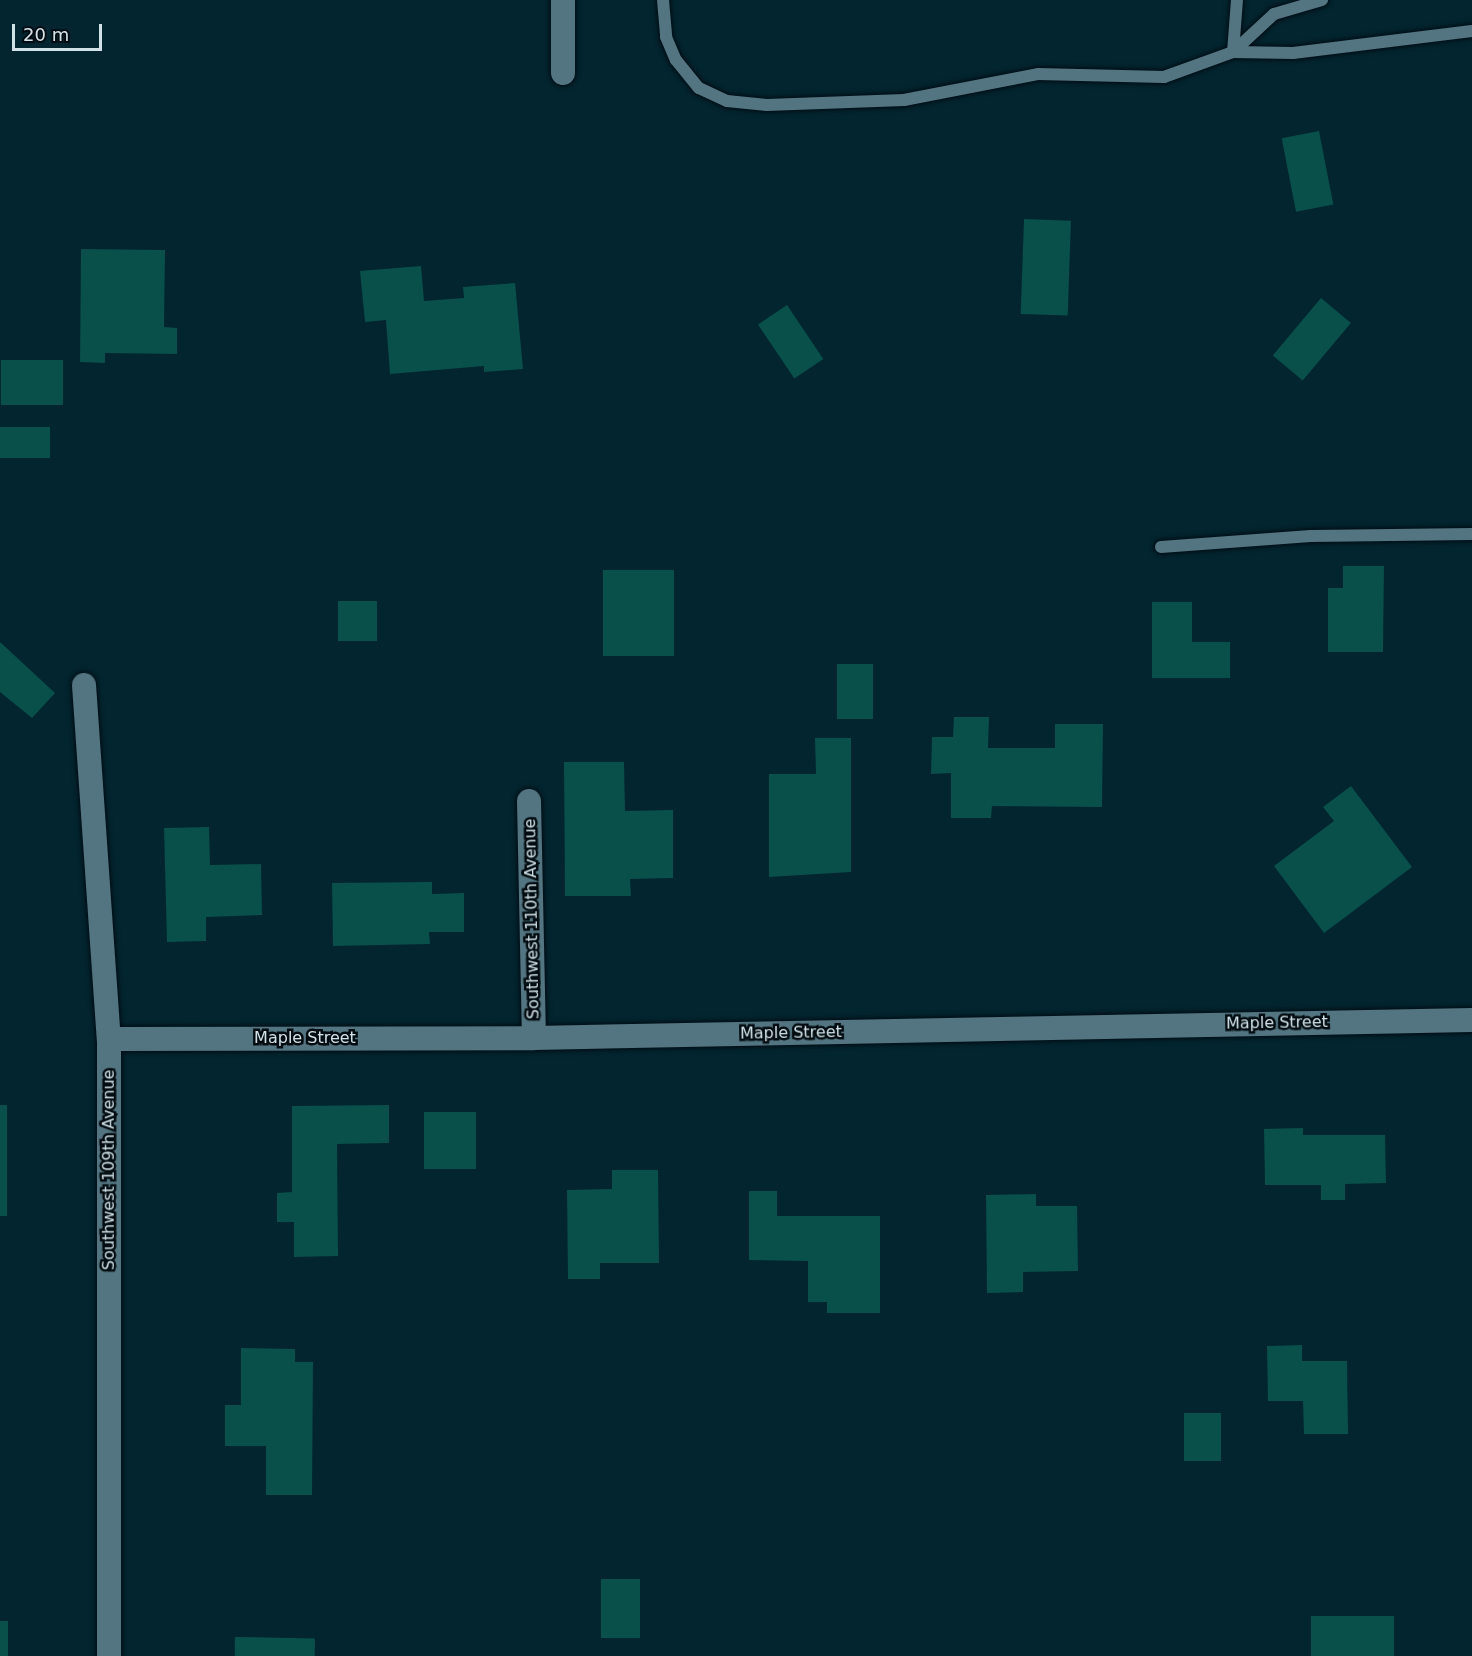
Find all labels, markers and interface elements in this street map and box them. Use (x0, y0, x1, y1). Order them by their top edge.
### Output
scale bar (15, 12, 105, 50)
text: 20 m (23, 24, 69, 45)
street label: Southwest 110th Avenue (521, 819, 543, 1019)
street label: Maple Street (1226, 1013, 1328, 1033)
street label: Maple Street (740, 1023, 842, 1043)
street label: Maple Street (254, 1028, 356, 1048)
street label: Southwest 109th Avenue (99, 1070, 119, 1270)

